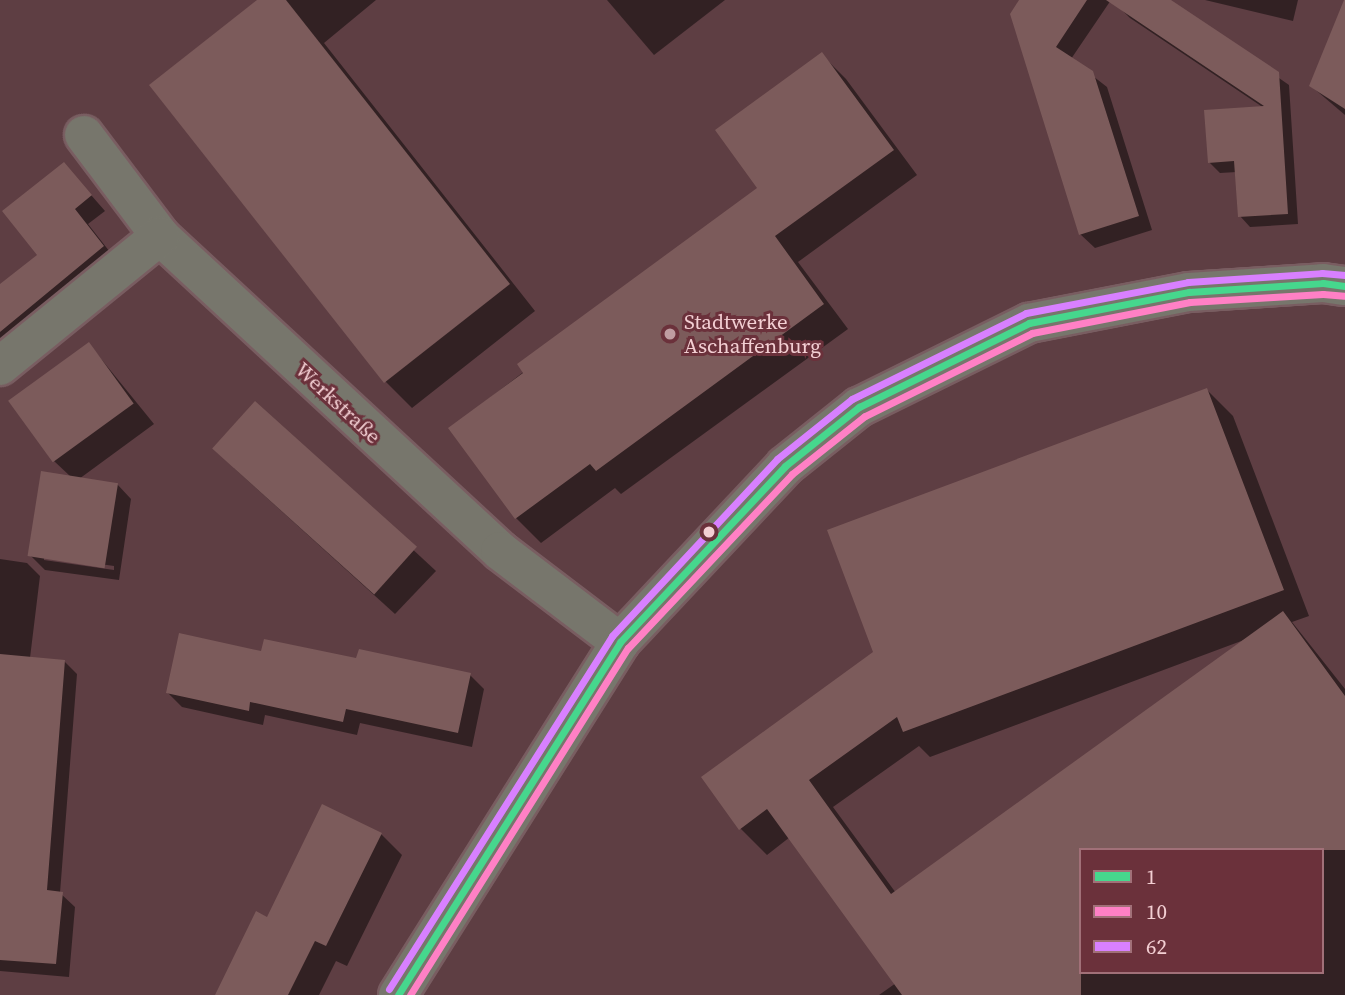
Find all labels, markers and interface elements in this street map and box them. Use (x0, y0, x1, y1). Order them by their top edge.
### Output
place label: Stadtwerke Aschaffenburg (684, 309, 821, 359)
marker: Stadtwerke Aschaffenburg (662, 326, 678, 342)
street label: Werkstraße (290, 357, 386, 449)
unlabelled marker (702, 525, 716, 539)
legend (1079, 848, 1324, 974)
text: 1 (1146, 862, 1157, 891)
text: 10 (1146, 897, 1167, 926)
text: 62 (1146, 932, 1167, 961)

